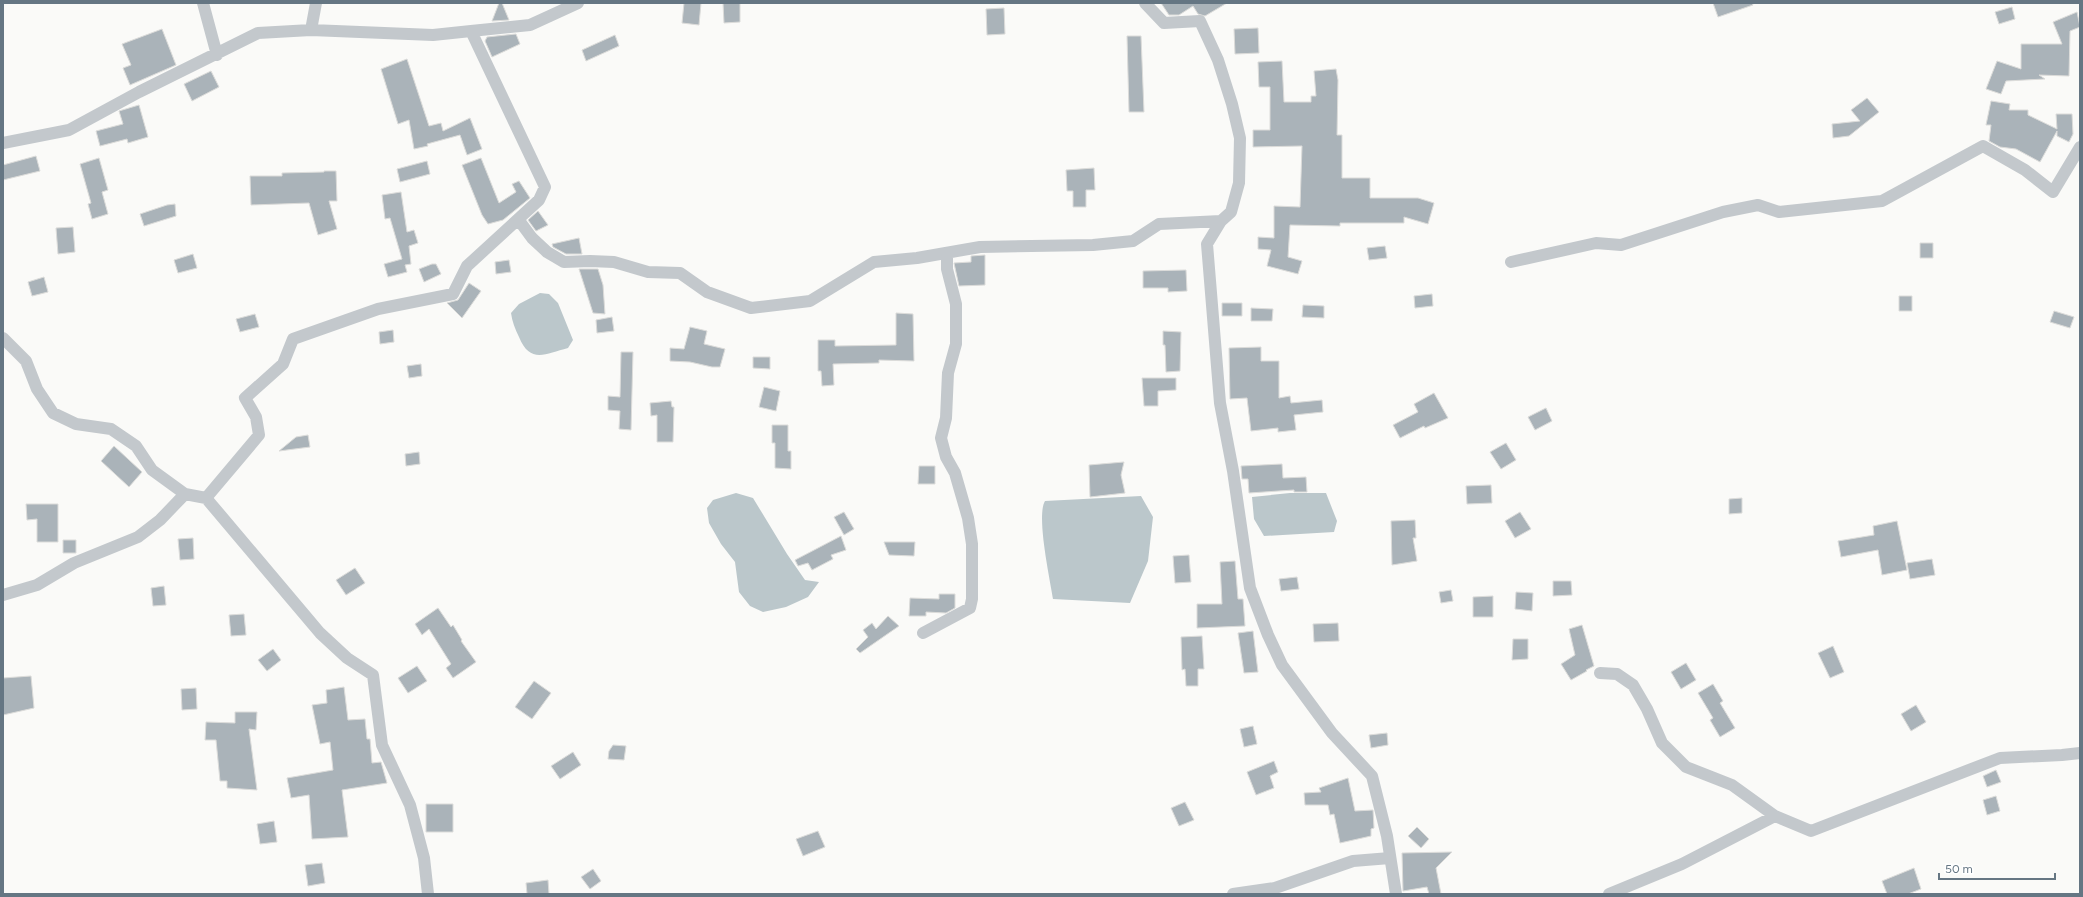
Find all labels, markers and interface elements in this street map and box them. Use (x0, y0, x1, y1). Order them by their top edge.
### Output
scale bar (1939, 855, 2055, 881)
text: 50 m (1945, 862, 1973, 876)

